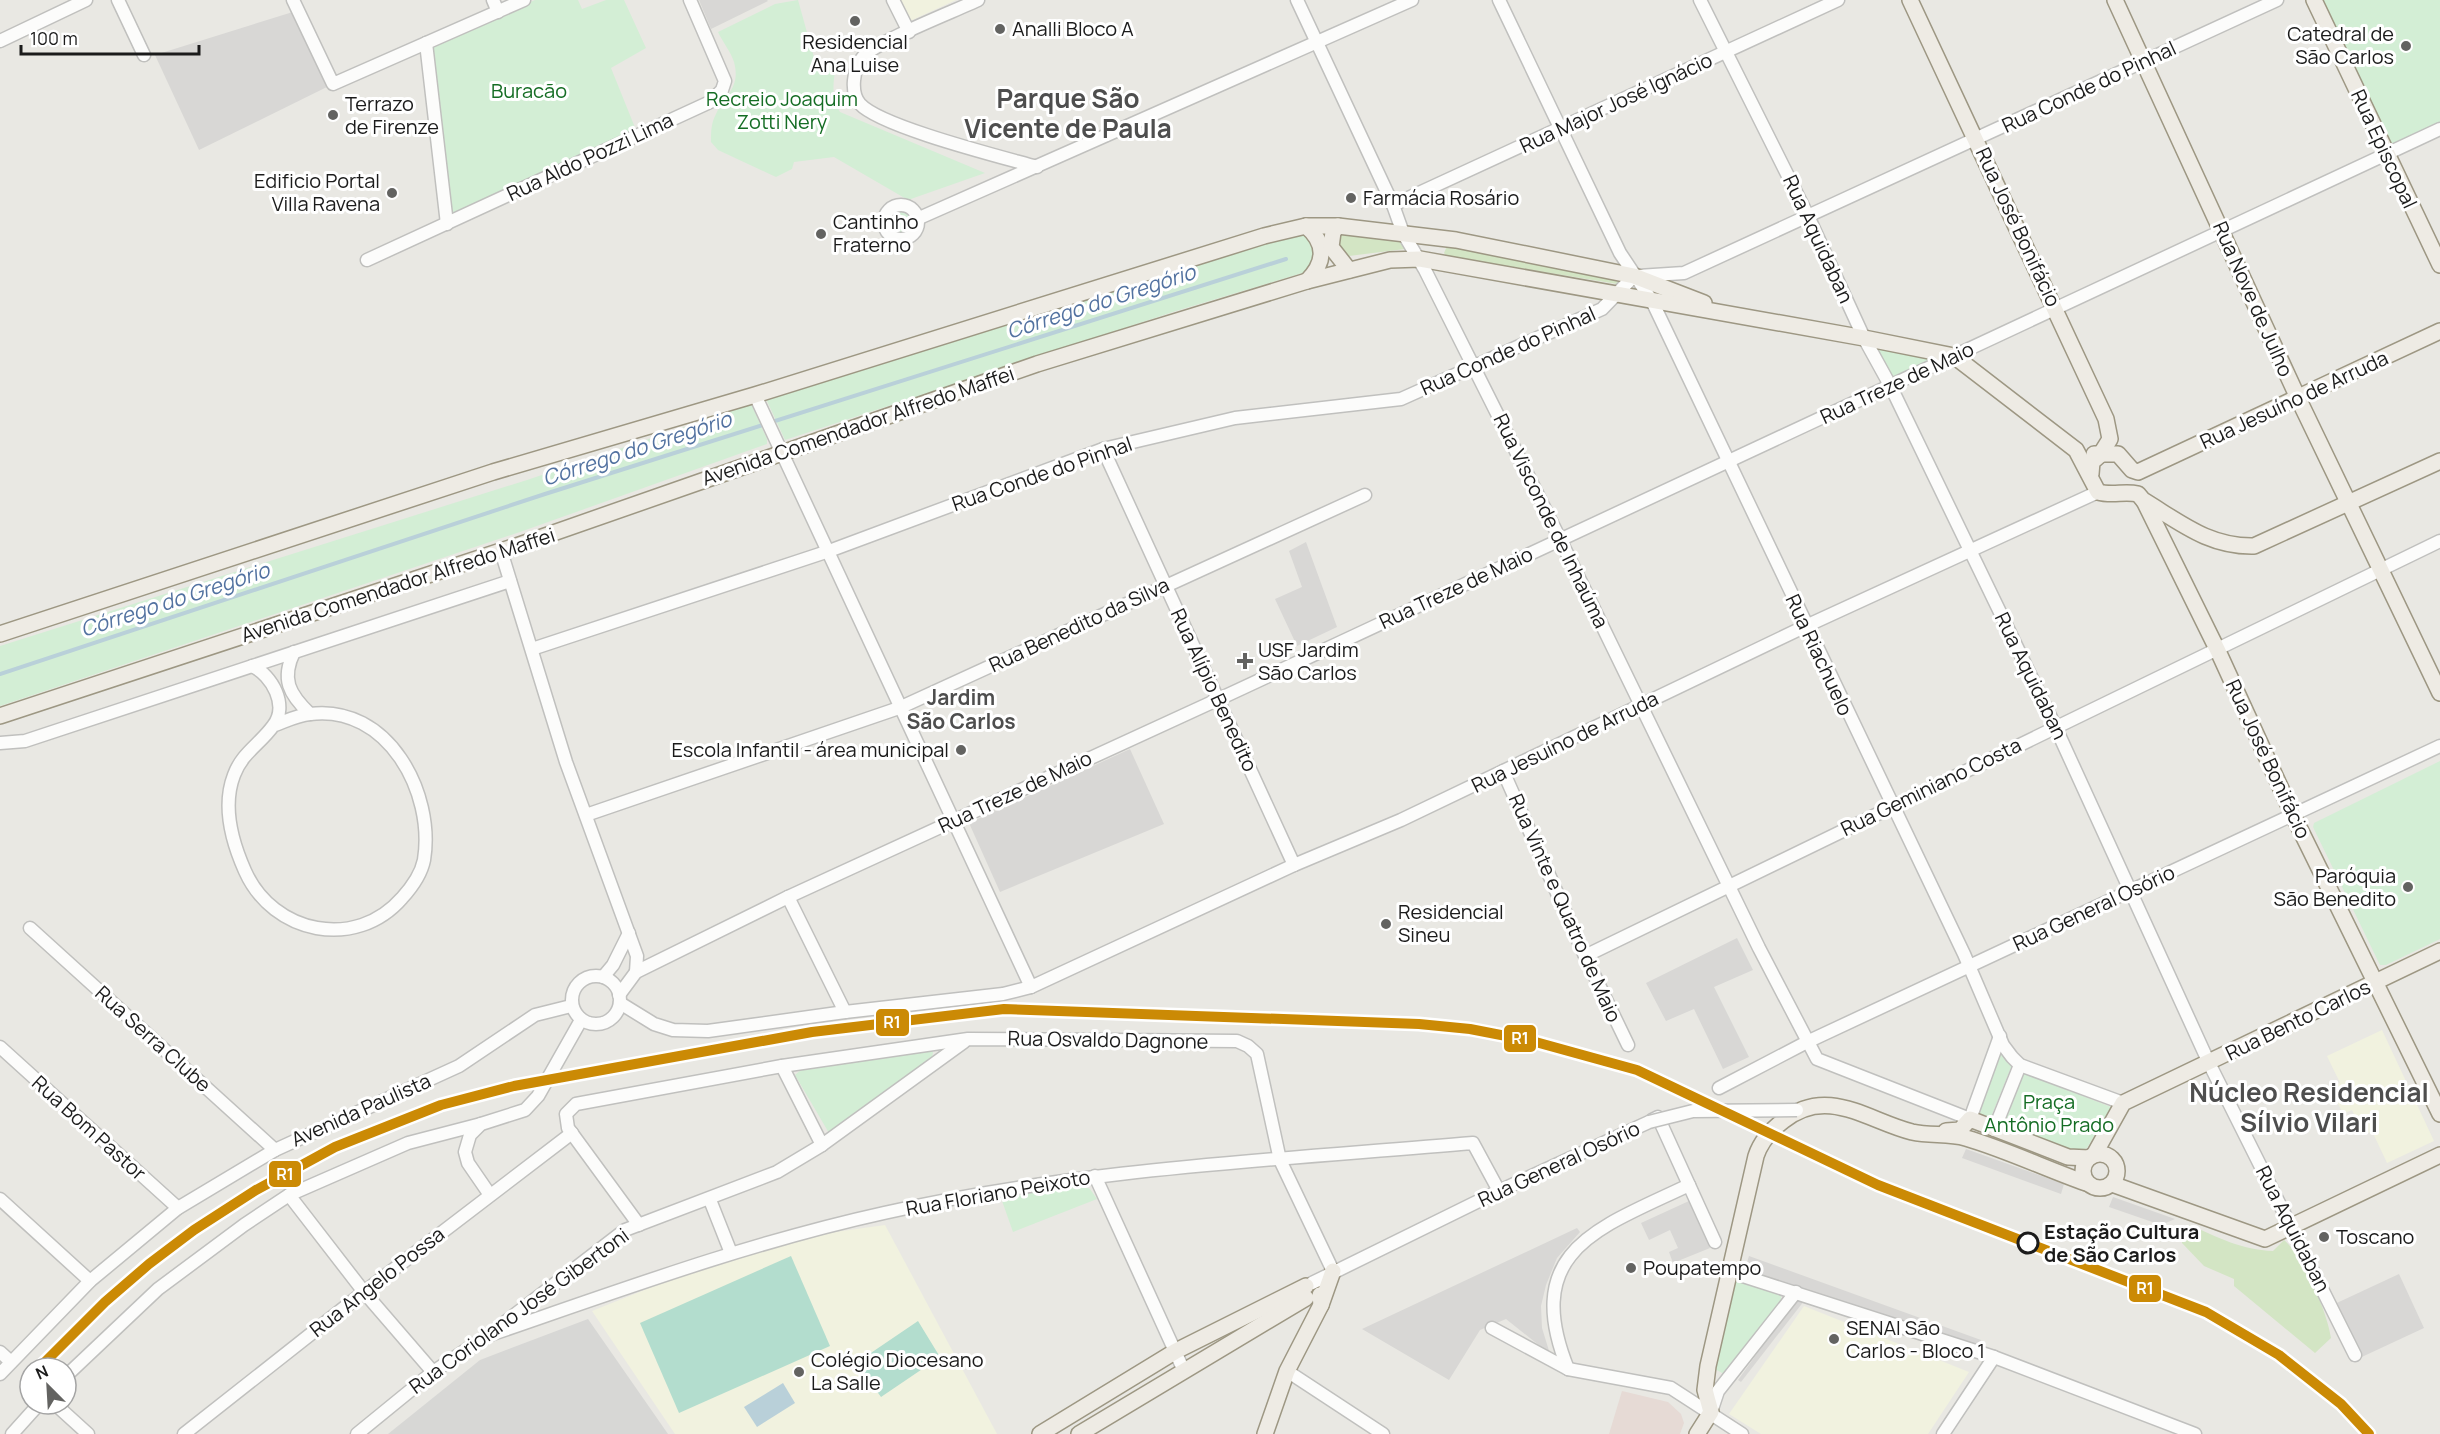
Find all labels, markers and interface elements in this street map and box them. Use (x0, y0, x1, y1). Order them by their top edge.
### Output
marker: Residencial Ana Luise (848, 14, 862, 28)
place label: Analli Bloco A (1012, 15, 1134, 42)
scale bar (21, 18, 200, 56)
place label: Catedral de São Carlos (2287, 20, 2394, 70)
marker: Analli Bloco A (993, 22, 1007, 36)
text: 100 m (30, 26, 78, 50)
place label: Residencial Ana Luise (802, 28, 908, 78)
street label: Rua Conde do Pinhal (1997, 34, 2180, 139)
marker: Catedral de São Carlos (2399, 39, 2413, 53)
street label: Rua Major José Ignácio (1515, 46, 1717, 159)
park label: Buracão (491, 77, 567, 104)
district label: Parque São Vicente de Paula (964, 80, 1172, 146)
park label: Recreio Joaquim Zotti Nery (706, 85, 858, 135)
street label: Rua Episcopal (2345, 85, 2424, 213)
place label: Terrazo de Firenze (345, 90, 439, 140)
street label: Rua Aldo Pozzi Lima (502, 106, 677, 207)
marker: Terrazo de Firenze (326, 108, 340, 122)
street label: Rua José Bonifácio (1970, 143, 2067, 311)
place label: Edificio Portal Villa Ravena (254, 167, 380, 217)
street label: Rua Aquidaban (1777, 170, 1860, 307)
place label: Farmácia Rosário (1363, 184, 1519, 211)
marker: Edificio Portal Villa Ravena (385, 186, 399, 200)
marker: Farmácia Rosário (1344, 191, 1358, 205)
place label: Cantinho Fraterno (833, 208, 919, 258)
street label: Rua Nove de Julho (2207, 217, 2300, 381)
marker: Cantinho Fraterno (814, 227, 828, 241)
water label: Córrego do Gregório (1003, 257, 1200, 345)
street label: Rua Conde do Pinhal (1416, 300, 1600, 401)
street label: Rua Treze de Maio (1816, 335, 1978, 430)
street label: Rua Jesuíno de Arruda (2195, 344, 2392, 455)
street label: Avenida Comendador Alfredo Maffei (698, 359, 1018, 492)
water label: Córrego do Gregório (539, 404, 736, 492)
street label: Rua Visconde de Inhaúma (1488, 409, 1615, 633)
street label: Rua Conde do Pinhal (948, 430, 1136, 517)
street label: Avenida Comendador Alfredo Maffei (237, 521, 558, 648)
street label: Rua Treze de Maio (1375, 540, 1537, 635)
water label: Córrego do Gregório (77, 555, 274, 643)
street label: Rua Benedito da Silva (984, 571, 1173, 678)
street label: Rua Riachuelo (1780, 590, 1859, 720)
street label: Rua Alípio Benedito (1165, 604, 1264, 776)
street label: Rua Aquidaban (1989, 608, 2074, 744)
place label: USF Jardim São Carlos (1258, 636, 1359, 686)
marker: USF Jardim São Carlos (1236, 652, 1254, 670)
street label: Rua José Bonifácio (2220, 675, 2317, 843)
district label: Jardim São Carlos (906, 683, 1016, 735)
street label: Rua Jesuíno de Arruda (1467, 685, 1663, 799)
street label: Rua Geminiano Costa (1836, 731, 2026, 842)
place label: Escola Infantil - área municipal (671, 736, 949, 763)
marker: Escola Infantil - área municipal (954, 743, 968, 757)
street label: Rua Treze de Maio (934, 744, 1096, 839)
street label: Rua Vinte e Quatro de Maio (1503, 789, 1628, 1026)
street label: Rua General Osório (2008, 858, 2179, 957)
place label: Paróquia São Benedito (2274, 862, 2396, 912)
marker: Paróquia São Benedito (2401, 880, 2415, 894)
place label: Residencial Sineu (1398, 898, 1504, 948)
marker: Residencial Sineu (1379, 917, 1393, 931)
street label: Rua Bento Carlos (2221, 973, 2375, 1066)
street label: Rua Serra Clube (90, 979, 217, 1098)
line badge: R1 (875, 1008, 910, 1037)
text: R1 (883, 1011, 901, 1033)
street label: Rua Osvaldo Dagnone (1007, 1024, 1209, 1055)
line badge: R1 (1503, 1024, 1537, 1053)
text: R1 (1511, 1027, 1529, 1049)
street label: Avenida Paulista (287, 1067, 435, 1152)
street label: Rua Bom Pastor (27, 1069, 152, 1186)
district label: Núcleo Residencial Sílvio Vilari (2189, 1074, 2429, 1140)
park label: Praça Antônio Prado (1984, 1088, 2114, 1138)
street label: Rua General Osório (1473, 1114, 1644, 1213)
line badge: R1 (268, 1160, 302, 1188)
street label: Rua Aquidaban (2250, 1161, 2337, 1297)
text: R1 (276, 1163, 294, 1185)
street label: Rua Floriano Peixoto (904, 1163, 1092, 1222)
place label: Estação Cultura de São Carlos (2044, 1218, 2199, 1268)
street label: Rua Angelo Possa (304, 1220, 450, 1343)
street label: Rua Coriolano José Gibertoni (403, 1222, 634, 1400)
place label: Toscano (2336, 1223, 2414, 1250)
marker: Toscano (2317, 1230, 2331, 1244)
marker: Estação Cultura de São Carlos (2017, 1232, 2039, 1254)
place label: Poupatempo (1643, 1254, 1761, 1281)
marker: Poupatempo (1624, 1261, 1638, 1275)
line badge: R1 (2128, 1274, 2162, 1303)
text: R1 (2136, 1277, 2154, 1299)
place label: SENAI São Carlos - Bloco 1 (1846, 1314, 1985, 1364)
marker: SENAI São Carlos - Bloco 1 (1827, 1332, 1841, 1346)
place label: Colégio Diocesano La Salle (811, 1346, 984, 1396)
north arrow (18, 1356, 78, 1416)
text: N (32, 1360, 52, 1385)
marker: Colégio Diocesano La Salle (792, 1365, 806, 1379)

